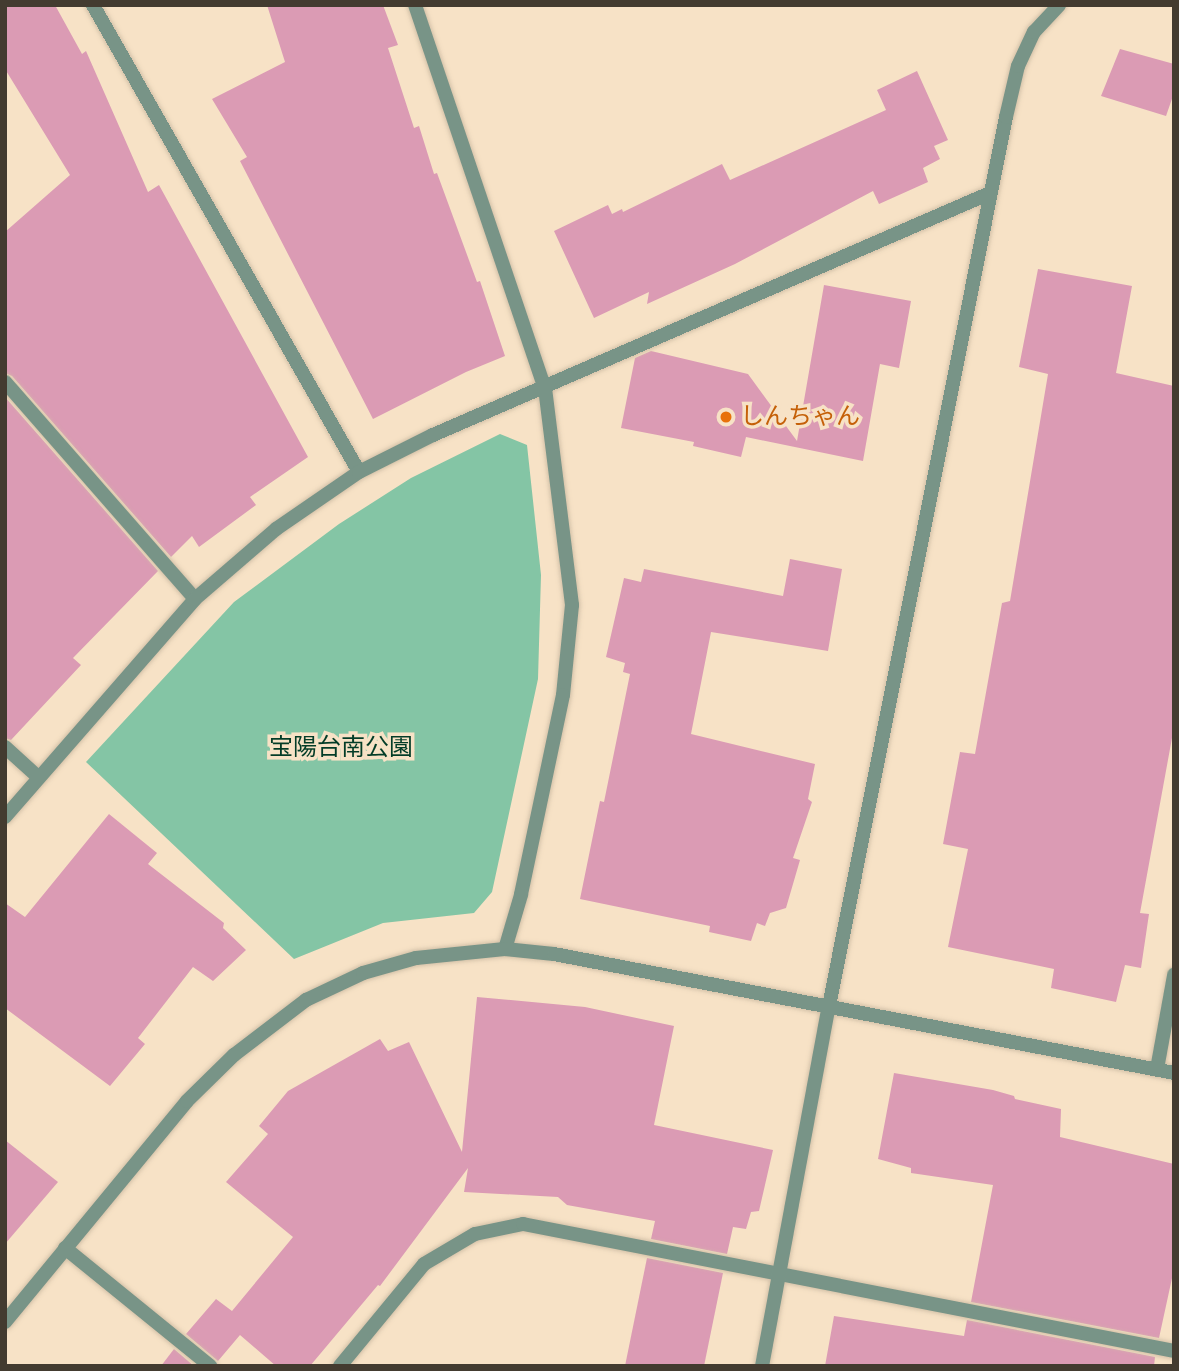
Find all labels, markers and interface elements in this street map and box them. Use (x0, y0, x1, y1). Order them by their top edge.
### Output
place label: しんちゃん (740, 403, 860, 431)
marker: しんちゃん (718, 409, 734, 425)
park label: 宝陽台南公園 (269, 734, 413, 762)

